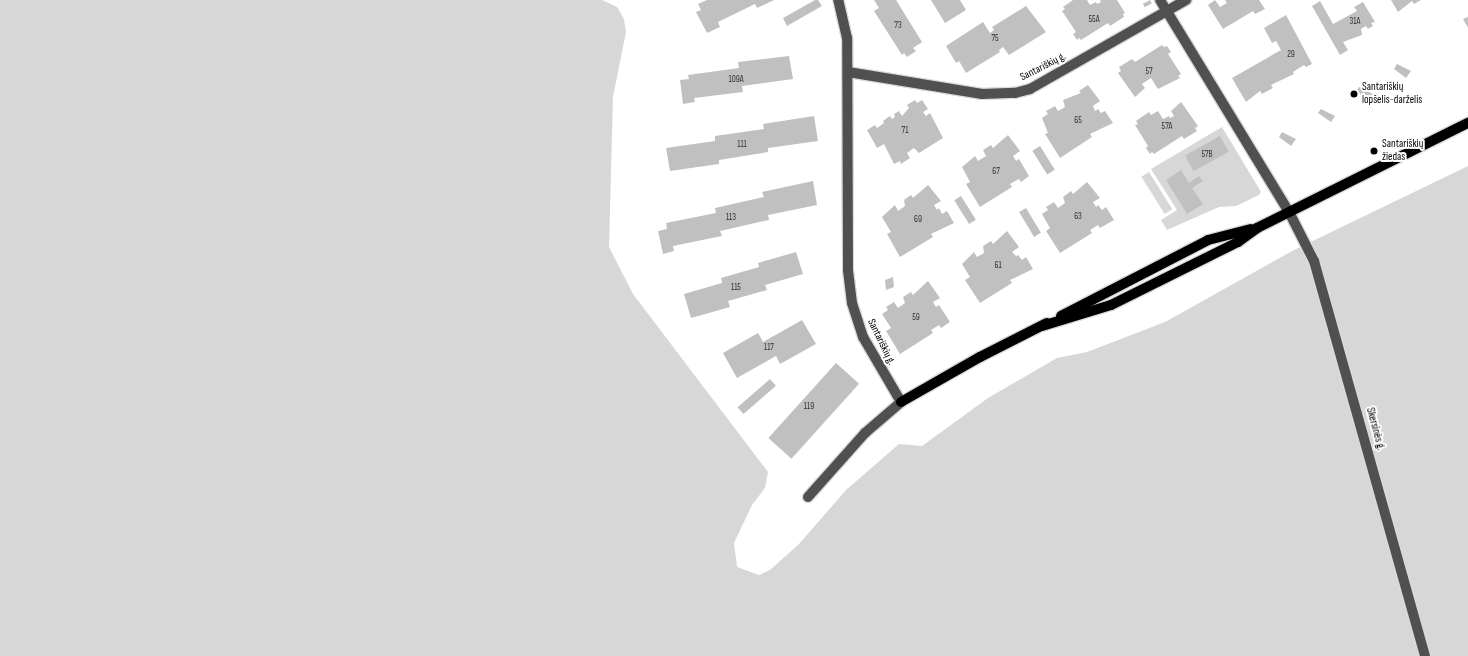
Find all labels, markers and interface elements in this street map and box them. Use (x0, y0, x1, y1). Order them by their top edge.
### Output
house number: 55A (1088, 15, 1100, 25)
house number: 31A (1350, 17, 1360, 27)
house number: 73 (894, 21, 902, 31)
house number: 75 (991, 34, 999, 44)
street label: Santariškių g. (1018, 50, 1068, 84)
house number: 29 (1287, 50, 1295, 60)
house number: 57 (1145, 67, 1153, 77)
house number: 109A (728, 75, 744, 85)
place label: Santariškių lopšelis-darželis (1362, 81, 1422, 107)
marker: Santariškių lopšelis-darželis (1349, 89, 1359, 99)
house number: 65 (1074, 116, 1082, 126)
house number: 57A (1162, 122, 1172, 132)
house number: 71 (902, 126, 908, 136)
place label: Santariškių žiedas (1382, 138, 1423, 164)
house number: 111 (737, 140, 747, 150)
marker: Santariškių žiedas (1369, 146, 1379, 156)
house number: 57B (1201, 150, 1213, 160)
house number: 67 (992, 167, 1000, 177)
house number: 63 (1074, 212, 1082, 222)
house number: 113 (726, 213, 736, 223)
house number: 69 (914, 215, 922, 225)
house number: 61 (994, 261, 1002, 271)
house number: 115 (731, 283, 741, 293)
house number: 59 (912, 313, 920, 323)
street label: Santariškių g. (864, 317, 898, 367)
house number: 117 (764, 343, 774, 353)
house number: 119 (804, 402, 814, 412)
street label: Skersinės g. (1363, 406, 1387, 452)

